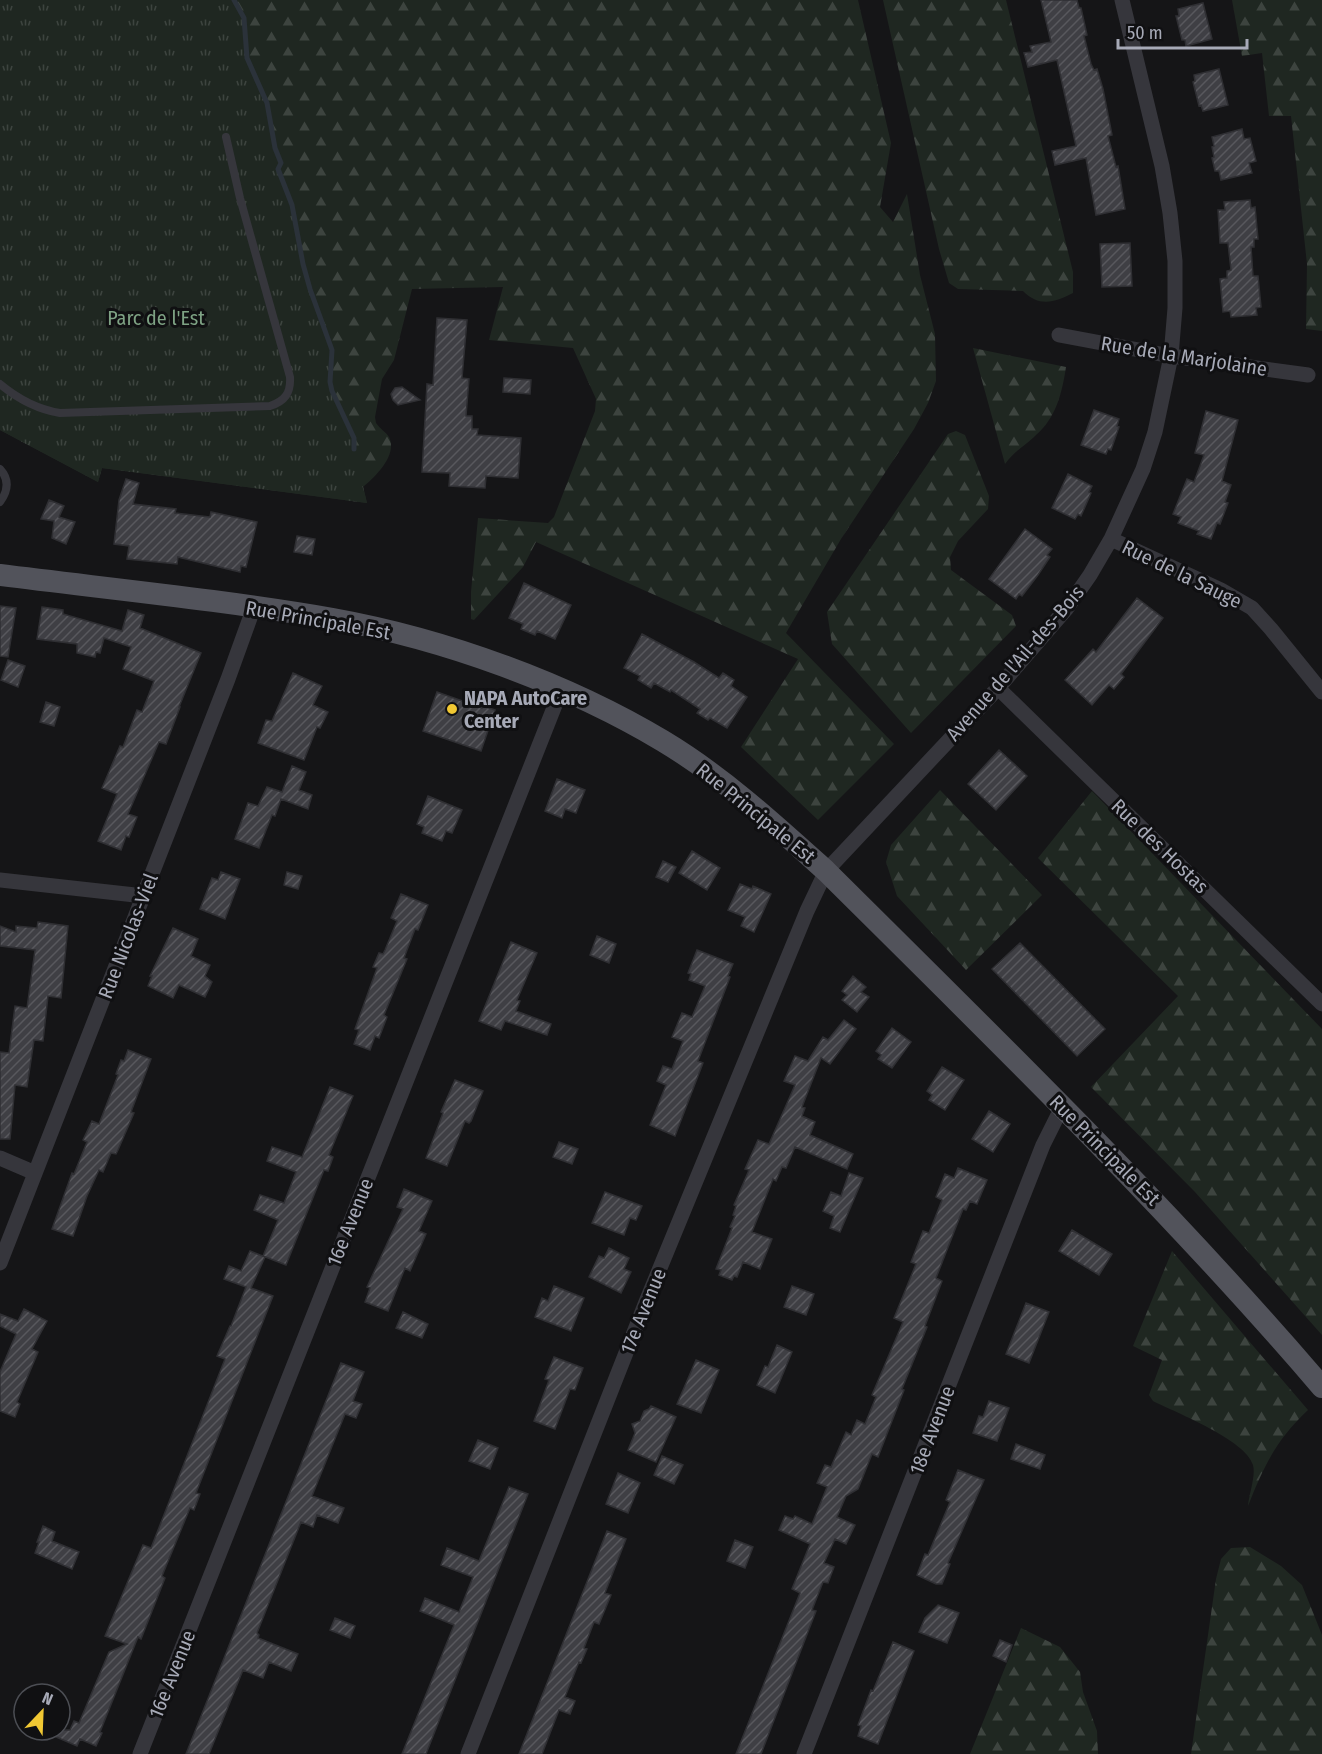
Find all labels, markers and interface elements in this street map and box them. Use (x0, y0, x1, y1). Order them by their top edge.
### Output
scale bar (1118, 12, 1247, 50)
text: 50 m (1127, 22, 1163, 44)
park label: Parc de l'Est (107, 306, 205, 330)
street label: Rue de la Marjolaine (1099, 331, 1269, 381)
street label: Rue de la Sauge (1118, 535, 1246, 613)
street label: Avenue de l'Ail-des-Bois (941, 580, 1089, 746)
street label: Rue Principale Est (244, 595, 393, 645)
place label: NAPA AutoCare Center (464, 686, 587, 733)
marker: NAPA AutoCare Center (445, 702, 459, 716)
street label: Rue Principale Est (692, 758, 821, 869)
street label: Rue des Hostas (1107, 794, 1213, 898)
street label: Rue Nicolas-Viel (93, 870, 163, 1002)
street label: Rue Principale Est (1045, 1090, 1166, 1211)
street label: 16e Avenue (322, 1175, 378, 1269)
street label: 17e Avenue (615, 1265, 671, 1357)
street label: 18e Avenue (904, 1383, 960, 1477)
street label: 16e Avenue (144, 1627, 200, 1721)
north arrow (12, 1682, 72, 1742)
text: N (40, 1688, 56, 1709)

